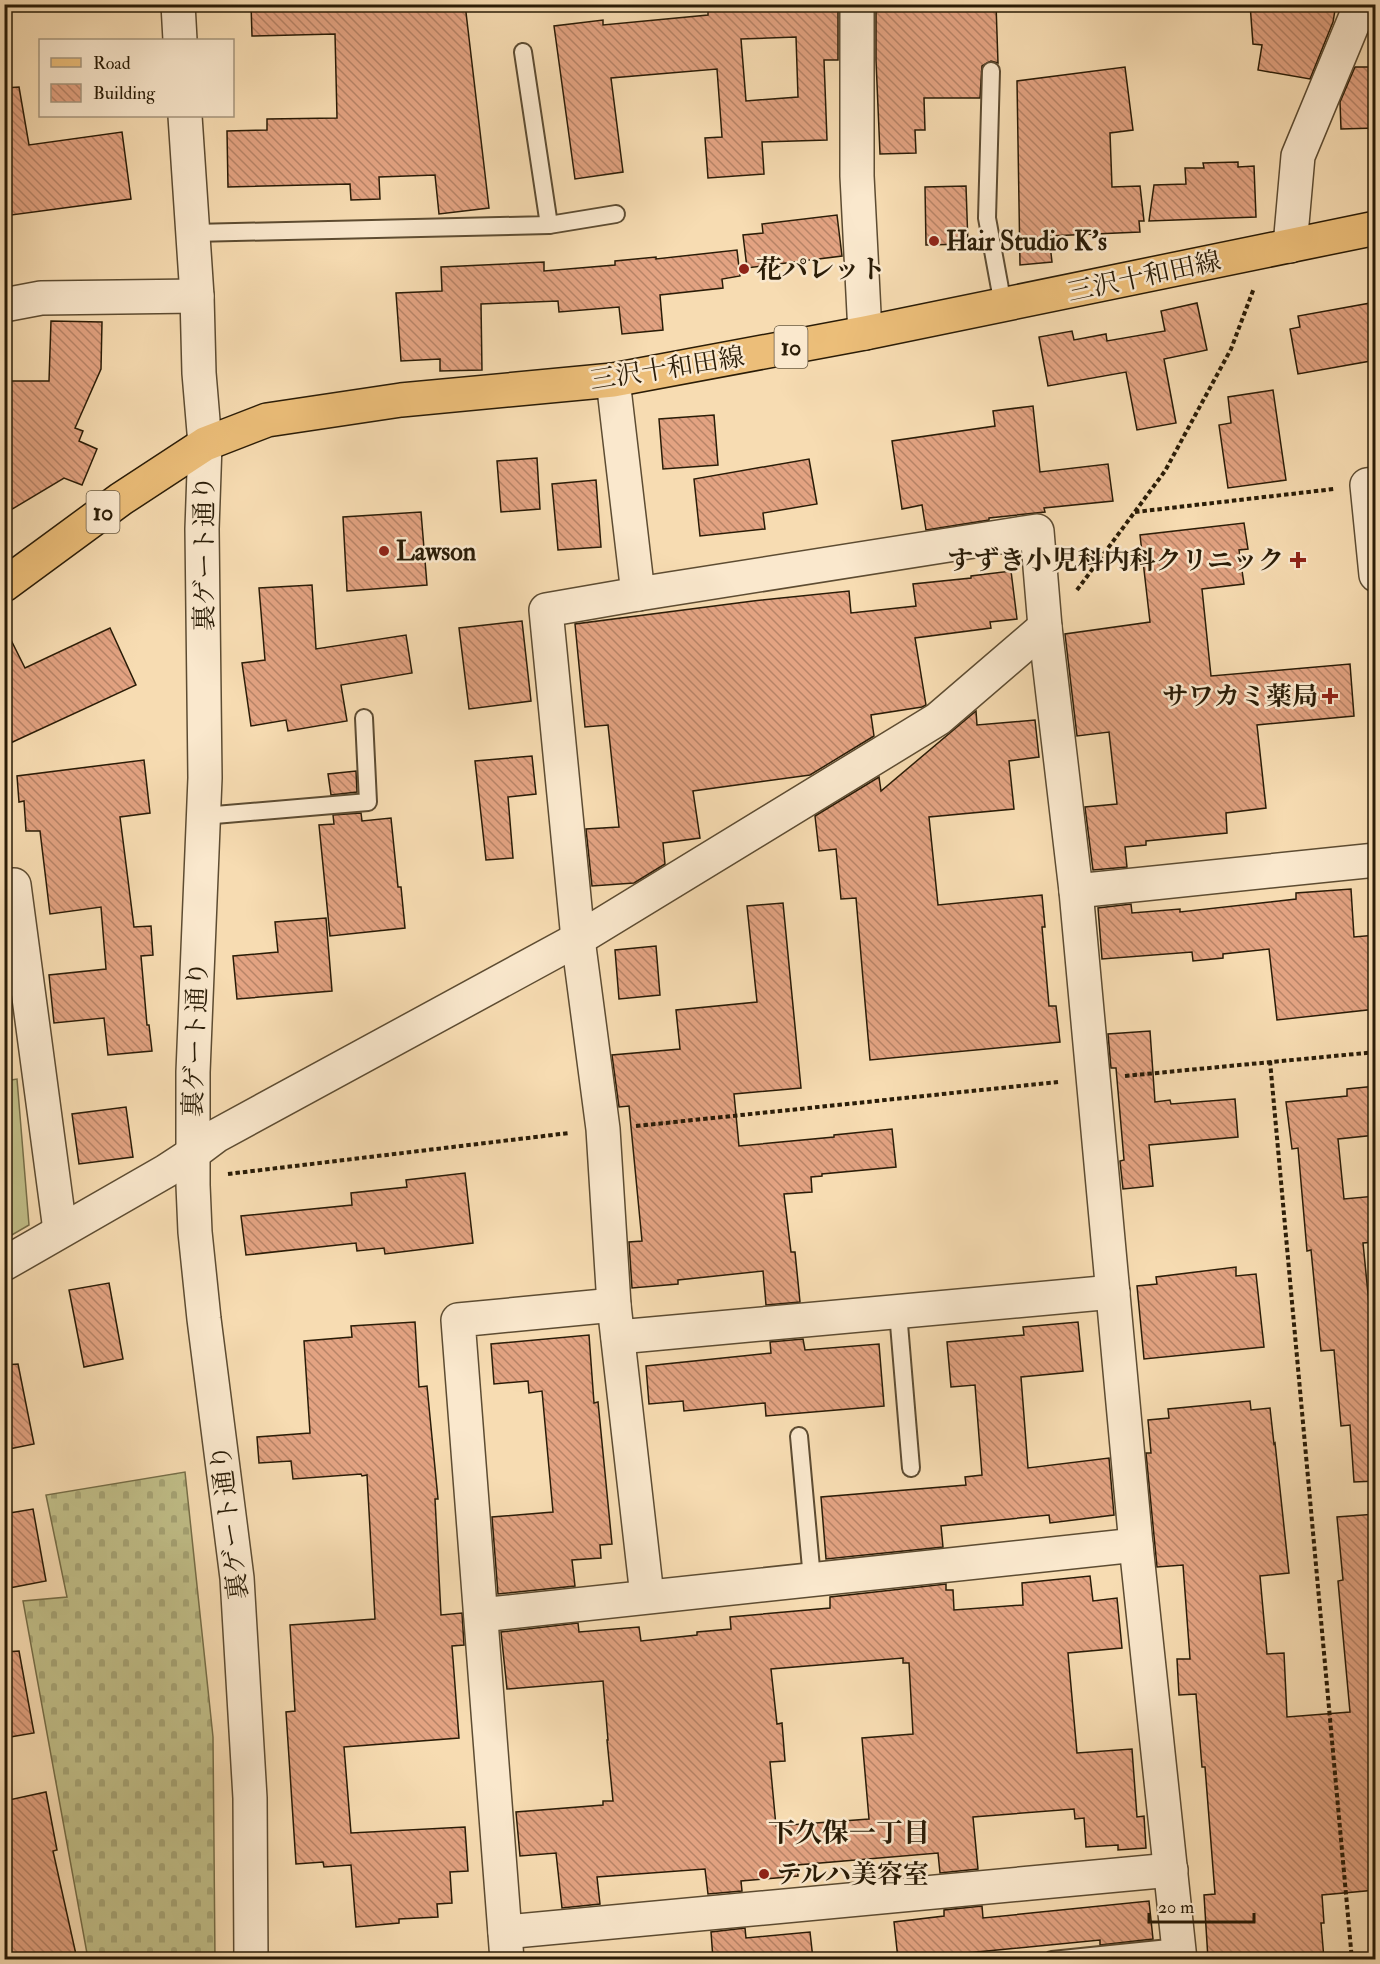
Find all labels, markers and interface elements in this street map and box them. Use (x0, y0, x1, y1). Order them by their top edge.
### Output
legend (39, 39, 234, 117)
text: Road (93, 52, 131, 75)
text: Building (93, 82, 156, 105)
place label: Hair Studio K's (946, 226, 1107, 258)
marker: Hair Studio K's (927, 234, 941, 248)
street label: 三沢十和田線 (1065, 245, 1224, 309)
place label: 花パレット (756, 254, 886, 286)
marker: 花パレット (737, 262, 751, 276)
road number: 10 (774, 326, 808, 368)
street label: 三沢十和田線 (588, 341, 747, 397)
street label: 裏ゲート通り (189, 475, 221, 631)
road number: 10 (86, 491, 120, 533)
place label: Lawson (396, 536, 477, 568)
marker: Lawson (377, 544, 391, 558)
place label: すずき小児科内科クリニック (947, 545, 1284, 577)
marker: すずき小児科内科クリニック (1289, 551, 1307, 569)
place label: サワカミ薬局 (1162, 681, 1318, 713)
marker: サワカミ薬局 (1323, 689, 1337, 703)
street label: 裏ゲート通り (177, 961, 215, 1118)
street label: 裏ゲート通り (205, 1443, 255, 1601)
district label: 下久保一丁目 (768, 1817, 930, 1850)
place label: テルハ美容室 (776, 1859, 929, 1891)
marker: テルハ美容室 (757, 1867, 771, 1881)
scale bar (1149, 1886, 1254, 1924)
text: 20 m (1158, 1896, 1194, 1919)

